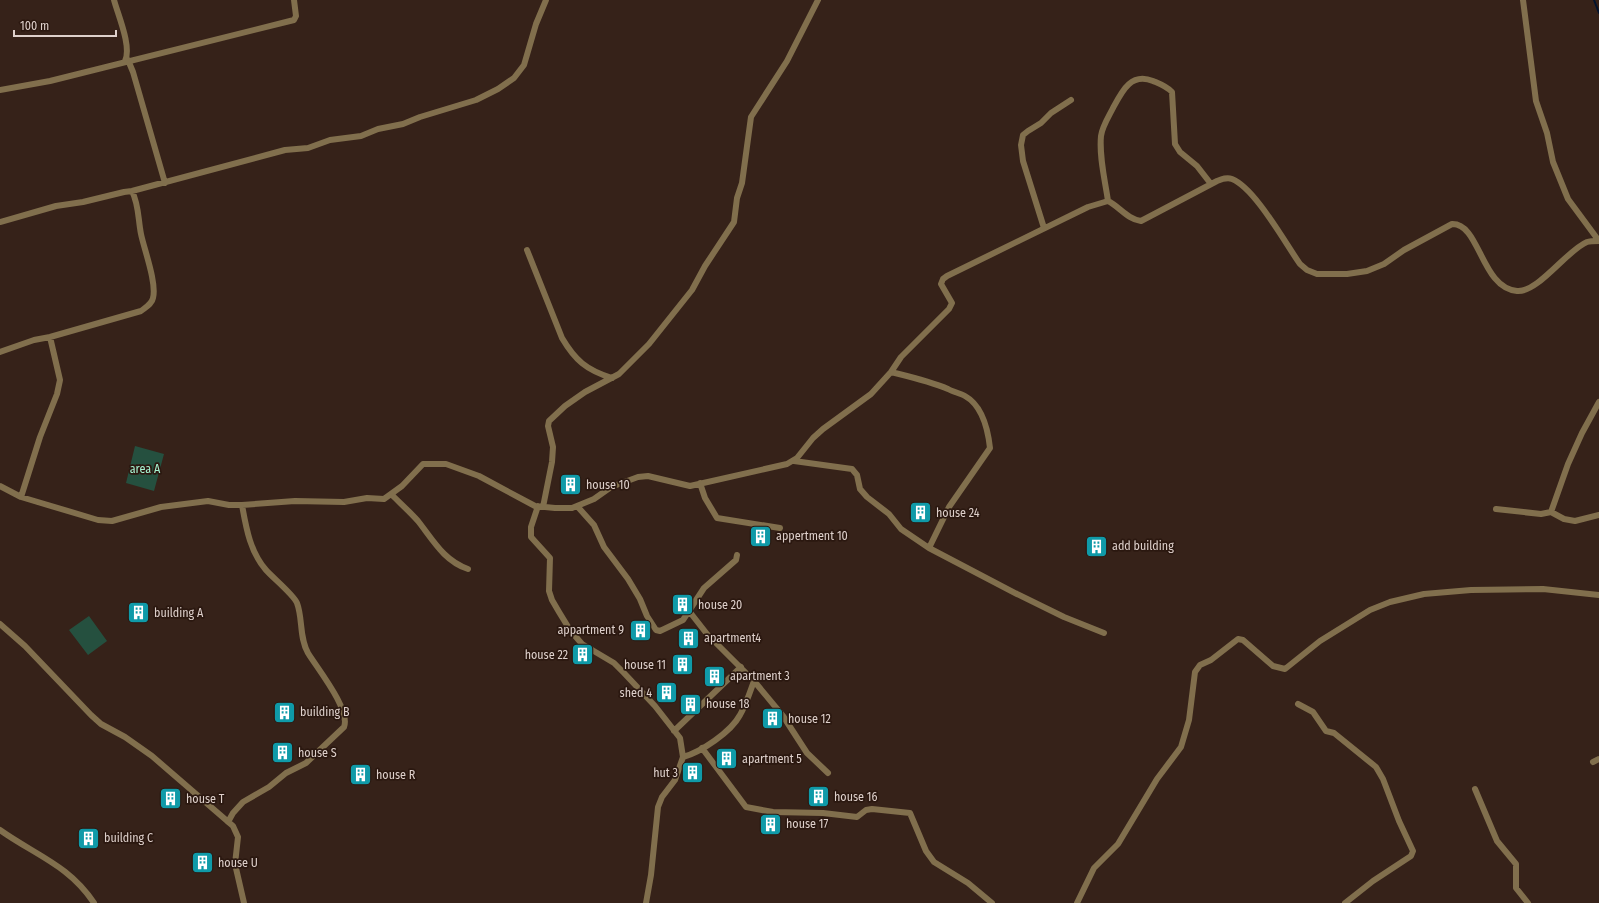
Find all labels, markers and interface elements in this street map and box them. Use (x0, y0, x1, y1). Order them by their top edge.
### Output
scale bar (14, 12, 116, 38)
text: 100 m (20, 19, 49, 33)
park label: area A (130, 462, 161, 476)
building icon: house 10 (557, 472, 583, 498)
place label: house 10 (586, 478, 630, 492)
building icon: house 24 (908, 500, 934, 526)
place label: house 24 (936, 506, 980, 520)
building icon: appertment 10 (748, 523, 774, 549)
place label: appertment 10 (776, 529, 848, 543)
building icon: add building (1083, 533, 1109, 559)
place label: add building (1112, 539, 1174, 553)
building icon: house 20 (670, 592, 696, 618)
place label: house 20 (698, 598, 742, 612)
building icon: building A (125, 600, 151, 626)
place label: building A (154, 606, 204, 620)
building icon: appartment 9 (627, 617, 653, 643)
place label: appartment 9 (557, 623, 624, 637)
building icon: apartment4 (675, 625, 701, 651)
place label: apartment4 (704, 631, 761, 645)
building icon: house 22 (570, 642, 596, 668)
place label: house 22 (525, 648, 568, 662)
building icon: house 11 (669, 652, 695, 678)
place label: house 11 (624, 658, 666, 672)
building icon: apartment 3 (702, 663, 728, 689)
place label: apartment 3 (730, 669, 790, 683)
building icon: shed 4 (654, 680, 680, 706)
place label: shed 4 (620, 686, 652, 700)
building icon: house 18 (678, 691, 704, 717)
place label: house 18 (706, 697, 749, 711)
building icon: building B (271, 699, 297, 725)
place label: building B (300, 705, 350, 719)
building icon: house 12 (760, 706, 786, 732)
place label: house 12 (788, 712, 831, 726)
building icon: house S (270, 740, 296, 766)
place label: house S (298, 746, 337, 760)
building icon: apartment 5 (714, 746, 740, 772)
place label: apartment 5 (742, 752, 802, 766)
building icon: hut 3 (680, 760, 706, 786)
building icon: house R (348, 762, 374, 788)
place label: hut 3 (653, 766, 678, 780)
place label: house R (376, 768, 416, 782)
building icon: house 16 (806, 784, 832, 810)
building icon: house T (157, 786, 183, 812)
place label: house 16 (834, 790, 877, 804)
place label: house T (186, 792, 225, 806)
building icon: house 17 (758, 811, 784, 837)
place label: house 17 (786, 817, 828, 831)
building icon: building C (76, 825, 102, 851)
place label: building C (104, 831, 153, 845)
building icon: house U (189, 850, 215, 876)
place label: house U (218, 856, 258, 870)

